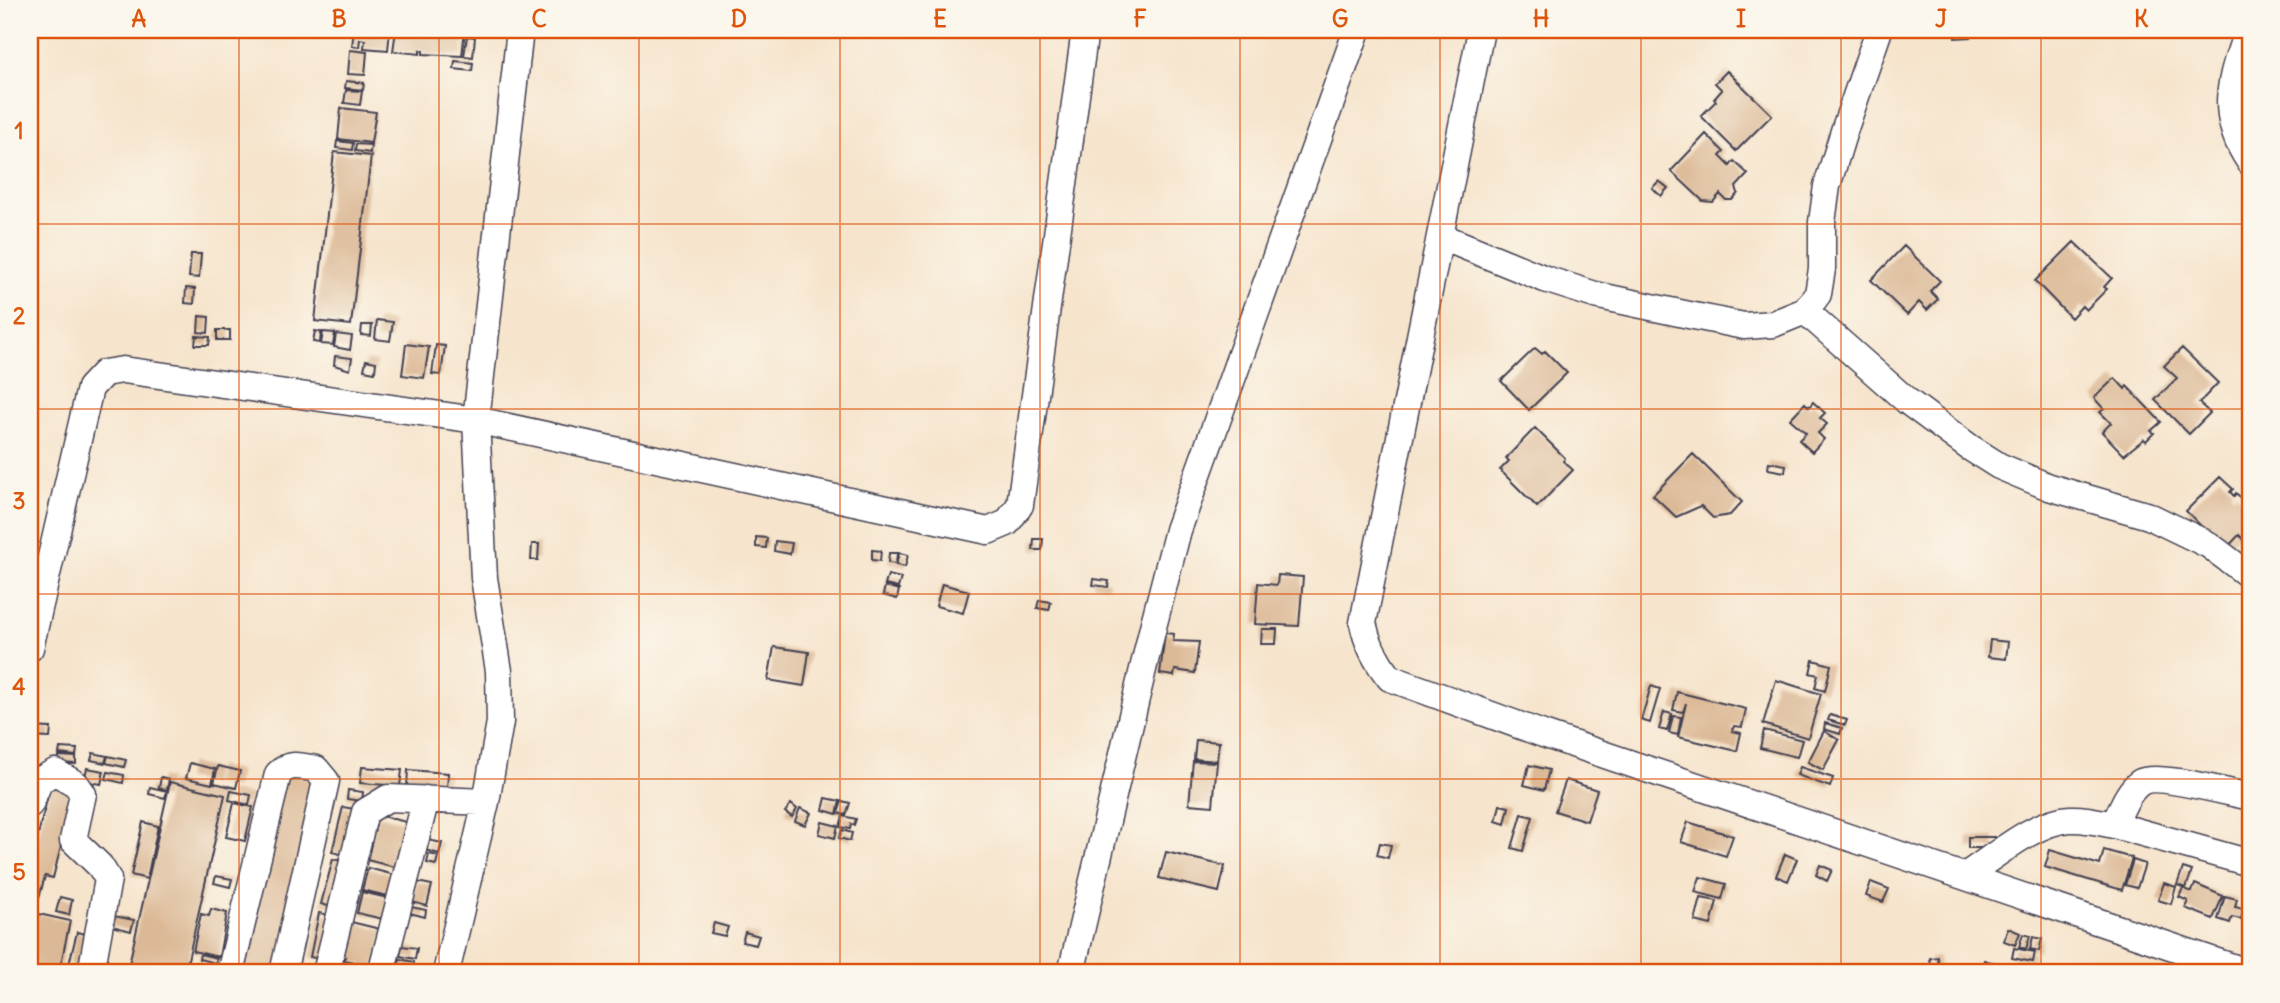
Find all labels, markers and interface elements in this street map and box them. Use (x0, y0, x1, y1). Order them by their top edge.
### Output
text: A (132, 4, 147, 33)
text: B (331, 4, 347, 33)
text: C (531, 4, 547, 33)
text: D (731, 4, 747, 33)
text: E (933, 4, 947, 33)
text: F (1133, 4, 1147, 33)
text: G (1332, 4, 1348, 33)
text: H (1533, 4, 1549, 33)
text: I (1736, 4, 1746, 33)
text: J (1935, 4, 1947, 33)
text: K (2134, 4, 2149, 33)
text: 1 (14, 116, 24, 145)
text: 2 (13, 301, 26, 330)
text: 3 (12, 486, 26, 515)
text: 4 (12, 672, 26, 701)
text: 5 (12, 857, 26, 886)

